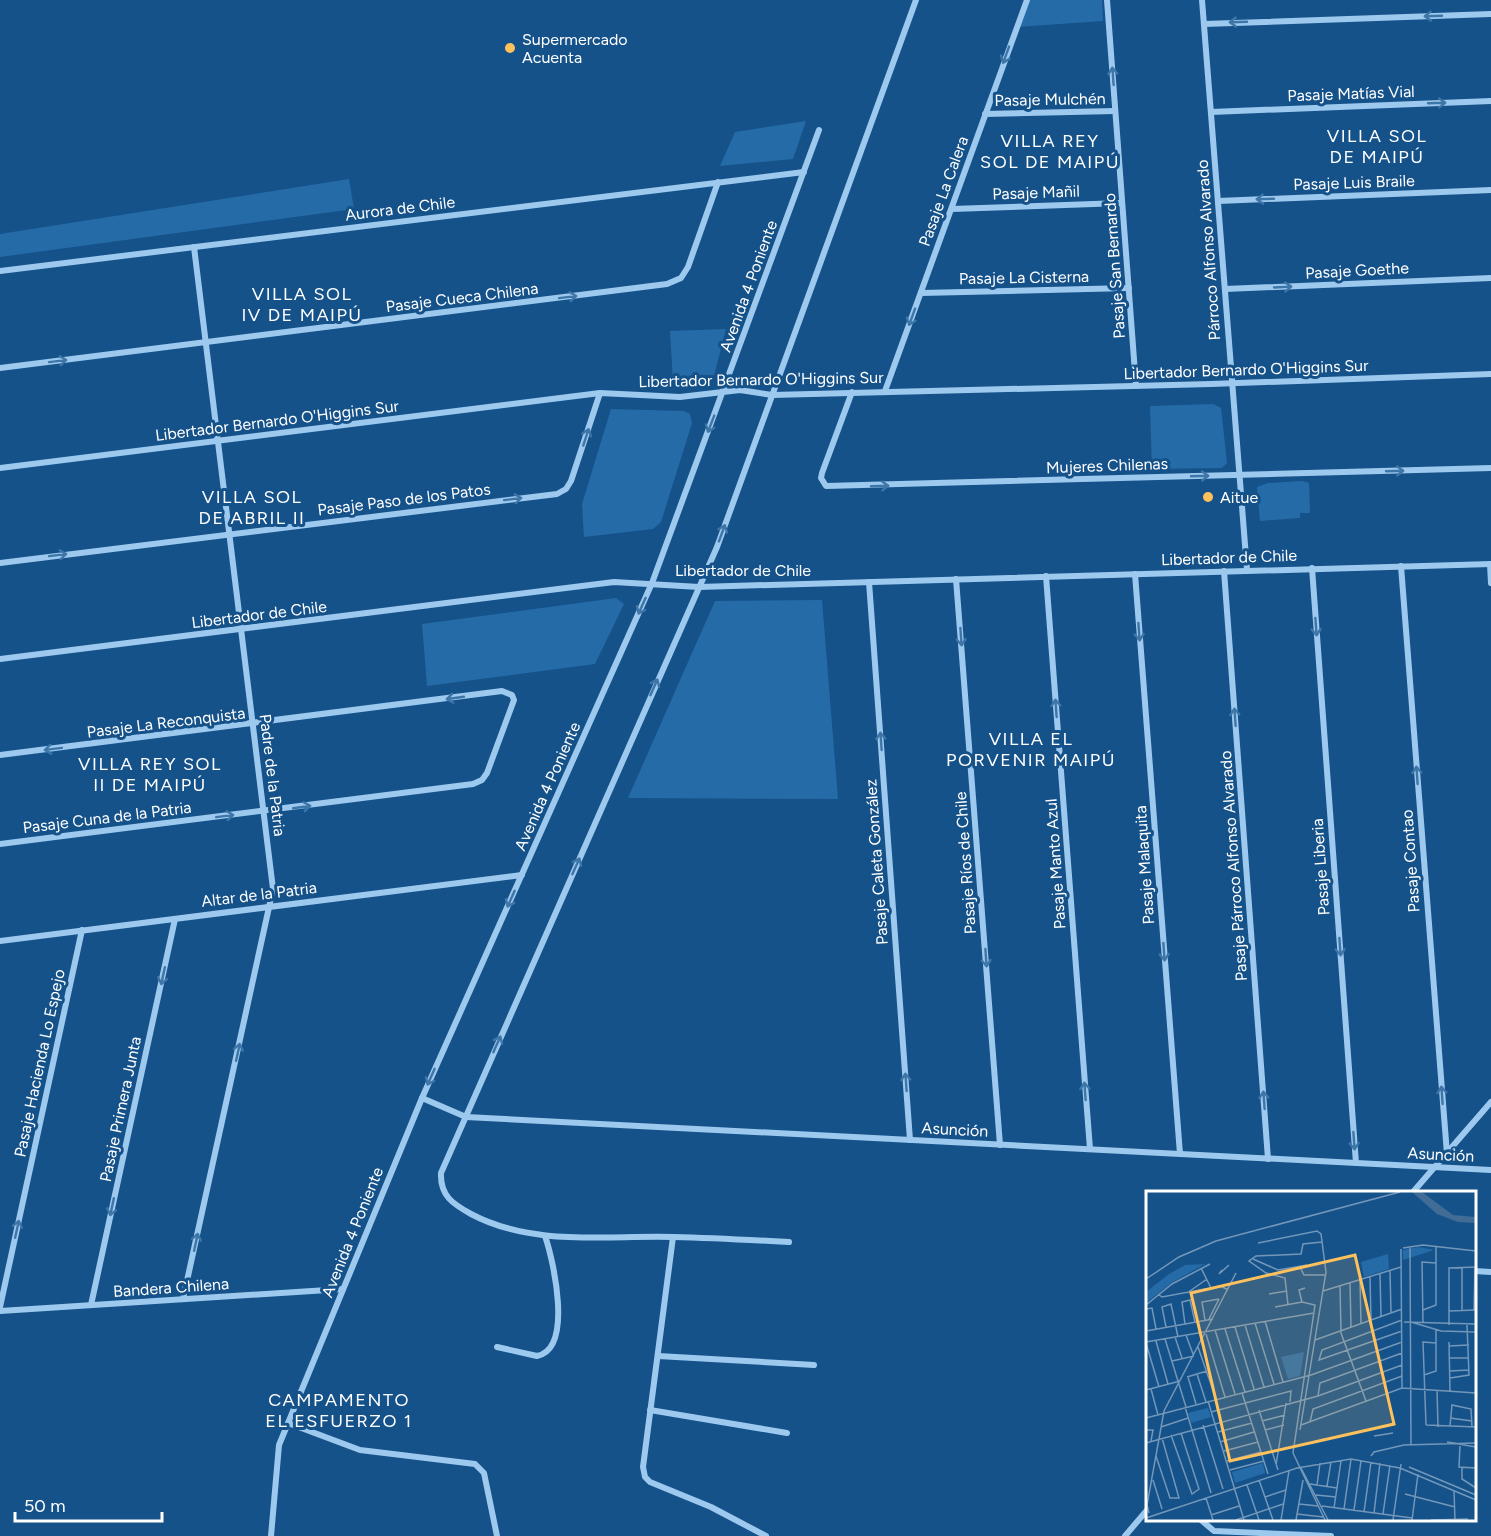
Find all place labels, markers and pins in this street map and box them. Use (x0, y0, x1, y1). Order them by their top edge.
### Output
place label: Supermercado Acuenta (522, 30, 628, 67)
marker: Supermercado Acuenta (503, 41, 517, 55)
place label: Aitue (1220, 488, 1259, 507)
marker: Aitue (1201, 490, 1215, 504)

